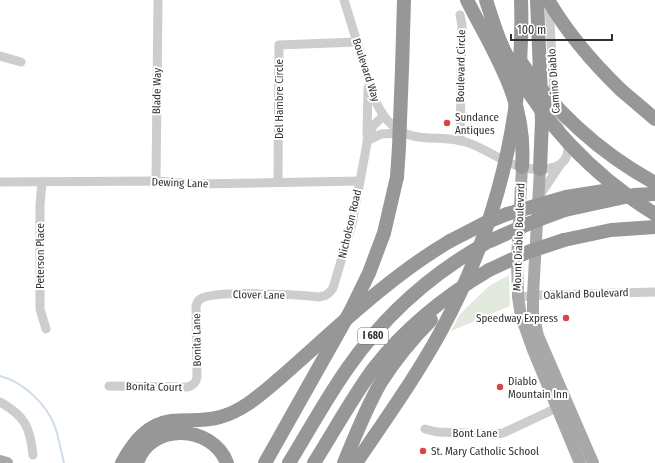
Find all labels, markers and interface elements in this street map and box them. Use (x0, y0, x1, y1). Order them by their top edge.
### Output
scale bar (511, 16, 612, 42)
text: 100 m (517, 23, 546, 37)
street label: Boulevard Circle (454, 29, 468, 103)
street label: Boulevard Way (350, 37, 382, 103)
street label: Camino Diablo (545, 48, 563, 114)
street label: Del Hambre Circle (273, 59, 286, 139)
street label: Blade Way (150, 68, 164, 114)
place label: Sundance Antiques (455, 111, 499, 137)
marker: Sundance Antiques (442, 118, 452, 128)
street label: Dewing Lane (151, 176, 209, 190)
street label: Mount Diablo Boulevard (511, 183, 527, 291)
street label: Nicholson Road (336, 188, 364, 260)
street label: Peterson Place (34, 223, 47, 289)
street label: Oakland Boulevard (543, 286, 629, 302)
street label: Clover Lane (233, 288, 285, 302)
place label: Speedway Express (476, 312, 558, 325)
street label: Bonita Lane (190, 313, 204, 367)
marker: Speedway Express (561, 313, 571, 323)
road number: I 680 (358, 328, 388, 344)
place label: Diablo Mountain Inn (508, 375, 568, 401)
street label: Bonita Court (126, 380, 183, 394)
marker: Diablo Mountain Inn (495, 382, 505, 392)
street label: Bont Lane (452, 427, 498, 440)
place label: St. Mary Catholic School (431, 445, 539, 458)
marker: St. Mary Catholic School (418, 446, 428, 456)

